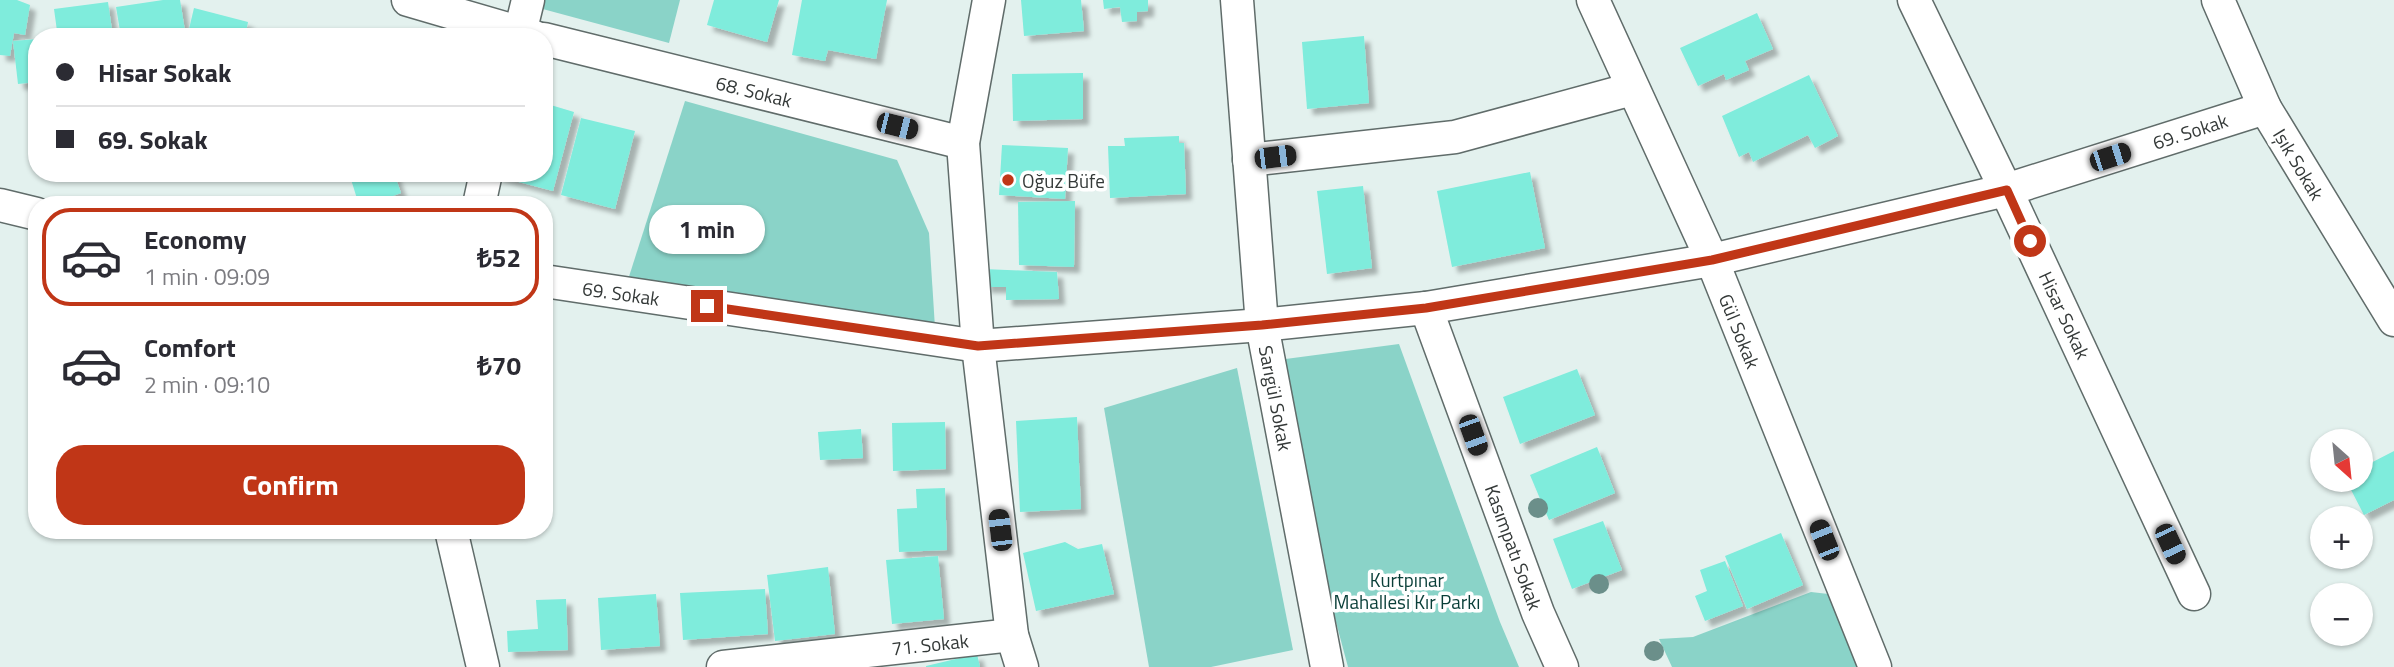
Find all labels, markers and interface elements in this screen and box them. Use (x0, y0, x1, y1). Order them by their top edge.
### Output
text: Hisar Sokak (98, 53, 231, 92)
street label: 68. Sokak (713, 68, 795, 114)
street label: 69. Sokak (2149, 105, 2231, 157)
car (875, 111, 920, 141)
text: 69. Sokak (98, 120, 208, 159)
street label: Işık Sokak (2266, 123, 2332, 205)
car (2087, 141, 2134, 173)
car (1253, 144, 1298, 170)
place label: Oğuz Büfe (1022, 166, 1105, 195)
marker: Oğuz Büfe (1000, 172, 1016, 188)
callout: 1 min (649, 204, 765, 254)
text: 1 min (679, 212, 735, 247)
text: Economy (144, 220, 246, 259)
route start (2014, 225, 2046, 257)
icon: car (60, 226, 123, 289)
text: ₺52 (477, 238, 521, 277)
text: 1 min · 09:09 (144, 259, 270, 294)
street label: Hisar Sokak (2032, 266, 2098, 364)
street label: 69. Sokak (581, 273, 661, 313)
street label: Gül Sokak (1712, 289, 1768, 373)
route end (691, 290, 723, 322)
text: Comfort (144, 328, 236, 367)
icon: car (60, 334, 123, 397)
street label: Sarıgül Sokak (1252, 343, 1300, 453)
text: ₺70 (477, 346, 521, 385)
text: 2 min · 09:10 (144, 367, 270, 402)
car (1456, 412, 1491, 458)
north arrow (2310, 429, 2373, 492)
map controls (2310, 429, 2373, 646)
button: Confirm (56, 445, 525, 525)
street label: Kasımpatı Sokak (1478, 480, 1550, 614)
button: + (2310, 506, 2373, 569)
car (988, 508, 1013, 552)
car (1807, 517, 1842, 563)
car (2152, 521, 2189, 567)
park label: Kurtpınar Mahallesi Kır Parkı (1333, 565, 1481, 616)
button: − (2310, 583, 2373, 646)
street label: 71. Sokak (890, 626, 970, 662)

